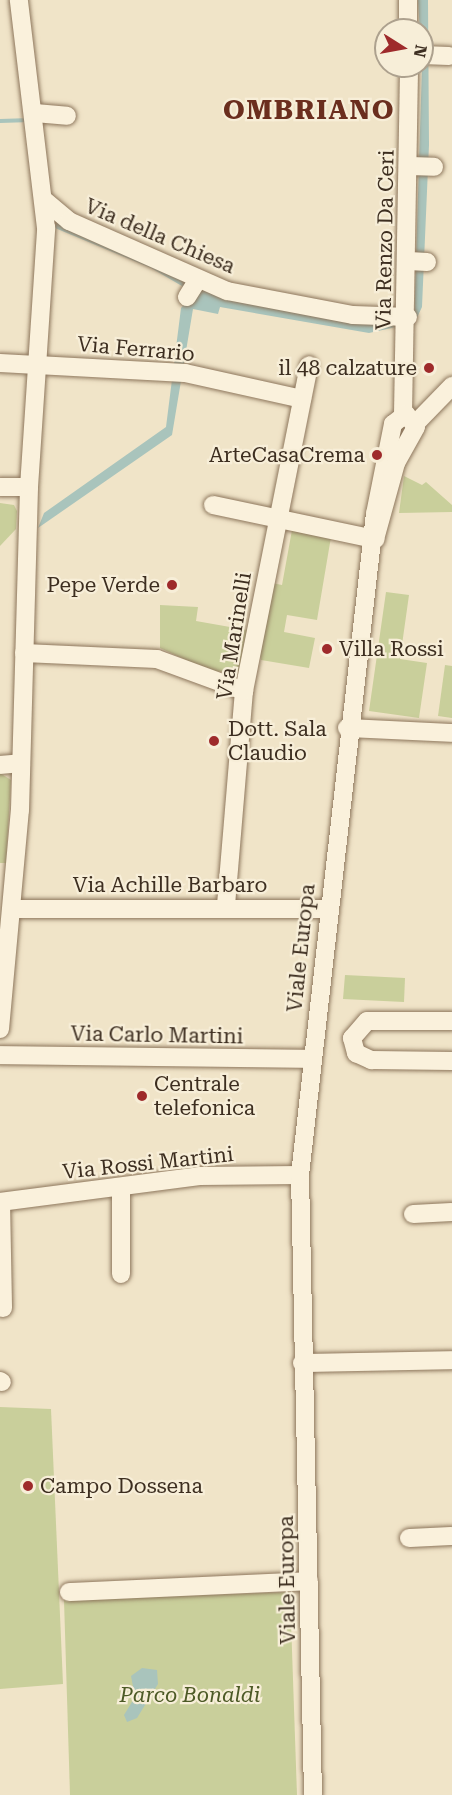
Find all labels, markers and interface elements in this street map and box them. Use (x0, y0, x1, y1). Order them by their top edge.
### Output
north arrow (374, 18, 434, 78)
text: N (410, 43, 431, 59)
district label: OMBRIANO (223, 95, 395, 127)
street label: Via Renzo Da Ceri (371, 150, 399, 330)
street label: Via della Chiesa (81, 193, 239, 279)
street label: Via Ferrario (76, 331, 196, 367)
place label: il 48 calzature (278, 355, 417, 381)
marker: il 48 calzature (422, 361, 436, 375)
place label: ArteCasaCrema (209, 442, 365, 468)
marker: ArteCasaCrema (370, 448, 384, 462)
street label: Via Marinelli (211, 570, 257, 702)
place label: Pepe Verde (46, 572, 160, 598)
marker: Pepe Verde (165, 578, 179, 592)
place label: Villa Rossi (339, 636, 444, 662)
marker: Villa Rossi (320, 642, 334, 656)
place label: Dott. Sala Claudio (228, 716, 327, 766)
marker: Dott. Sala Claudio (205, 732, 223, 750)
street label: Via Achille Barbaro (73, 872, 267, 898)
street label: Viale Europa (282, 883, 320, 1013)
street label: Via Carlo Martini (70, 1021, 244, 1049)
place label: Centrale telefonica (154, 1071, 255, 1121)
marker: Centrale telefonica (135, 1089, 149, 1103)
street label: Via Rossi Martini (61, 1141, 235, 1185)
place label: Campo Dossena (40, 1473, 203, 1499)
marker: Campo Dossena (21, 1479, 35, 1493)
street label: Viale Europa (273, 1515, 301, 1645)
park label: Parco Bonaldi (120, 1682, 260, 1708)

